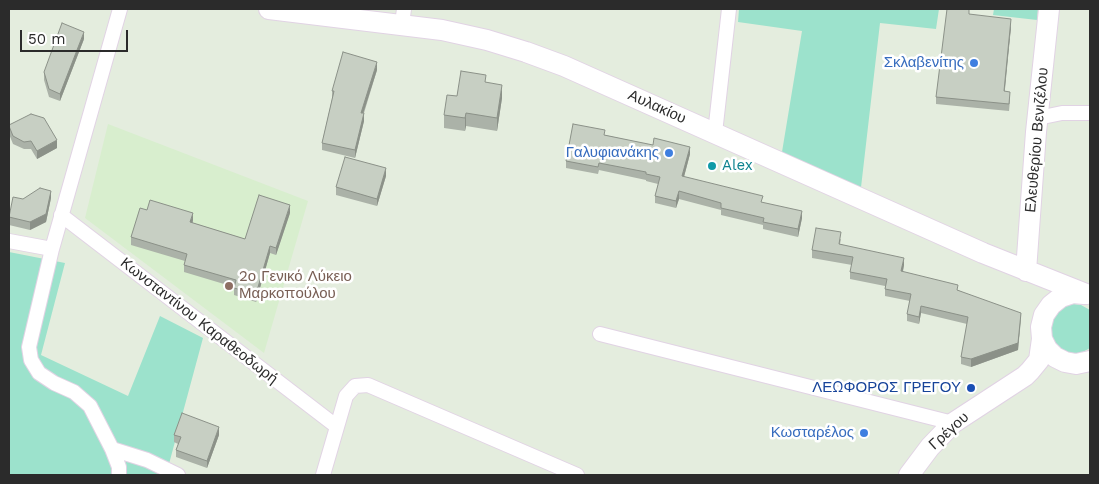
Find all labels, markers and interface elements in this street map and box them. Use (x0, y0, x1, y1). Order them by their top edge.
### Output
scale bar (22, 20, 130, 52)
text: 50 m (28, 30, 65, 48)
place label: Σκλαβενίτης (884, 54, 964, 72)
marker: Σκλαβενίτης (968, 57, 980, 69)
street label: Ελευθερίου Βενιζέλου (1022, 67, 1052, 213)
street label: Αυλακίου (625, 86, 689, 128)
place label: Γαλυφιανάκης (566, 144, 659, 162)
marker: Γαλυφιανάκης (663, 147, 675, 159)
place label: Alex (722, 157, 753, 175)
marker: Alex (706, 160, 718, 172)
street label: Κωνσταντίνου Καραθεοδωρή (117, 254, 281, 388)
place label: 2ο Γενικό Λύκειο Μαρκοπούλου (239, 268, 352, 303)
marker: 2ο Γενικό Λύκειο Μαρκοπούλου (223, 280, 235, 292)
place label: ΛΕΩΦΟΡΟΣ ΓΡΕΓΟΥ (812, 379, 961, 397)
marker: ΛΕΩΦΟΡΟΣ ΓΡΕΓΟΥ (965, 382, 977, 394)
street label: Γρέγου (925, 408, 973, 454)
place label: Κωσταρέλος (771, 424, 854, 442)
marker: Κωσταρέλος (858, 427, 870, 439)

